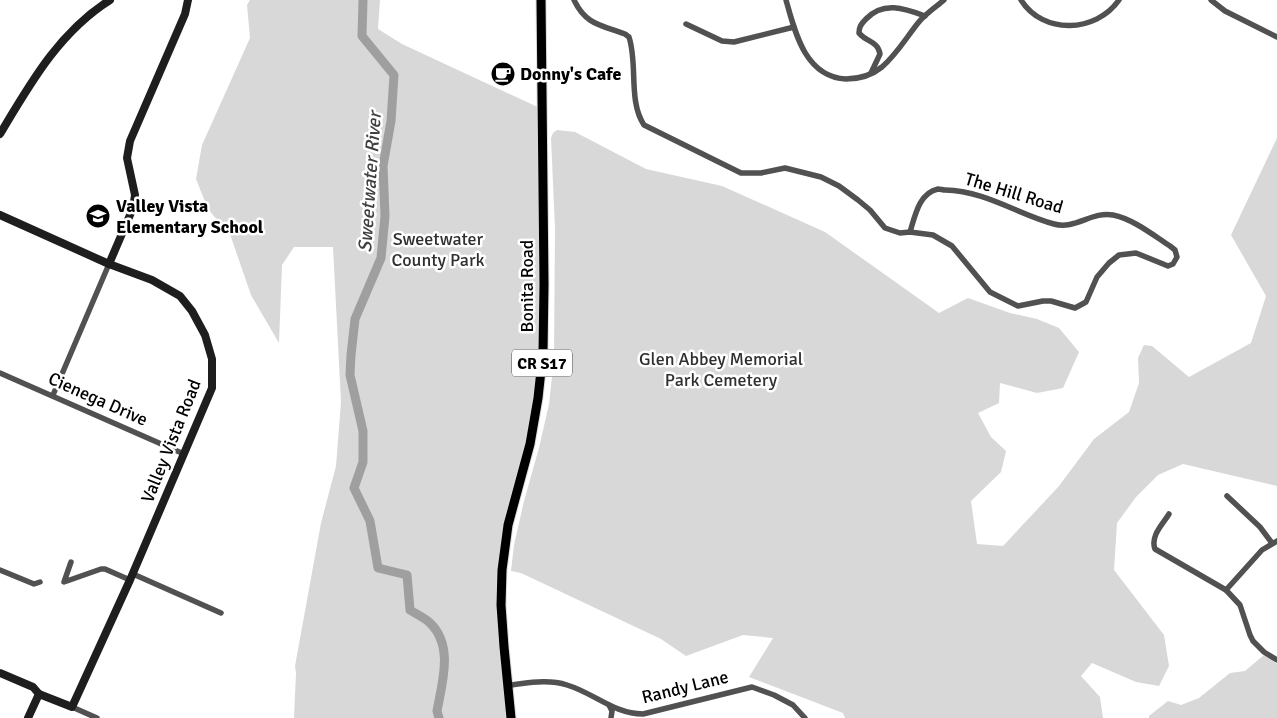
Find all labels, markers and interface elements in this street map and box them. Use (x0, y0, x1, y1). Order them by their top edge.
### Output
cafe icon: Donny's Cafe (490, 61, 516, 87)
place label: Donny's Cafe (520, 63, 622, 85)
water label: Sweetwater River (353, 108, 387, 253)
street label: The Hill Road (962, 168, 1066, 218)
place label: Valley Vista Elementary School (116, 195, 264, 238)
school or university icon: Valley Vista Elementary School (85, 203, 111, 229)
park label: Sweetwater County Park (391, 228, 485, 271)
street label: Bonita Road (516, 240, 538, 332)
park label: Glen Abbey Memorial Park Cemetery (639, 348, 803, 391)
road number: CR S17 (512, 349, 572, 376)
street label: Cienega Drive (45, 367, 151, 431)
street label: Valley Vista Road (136, 376, 206, 506)
street label: Randy Lane (639, 666, 731, 708)

